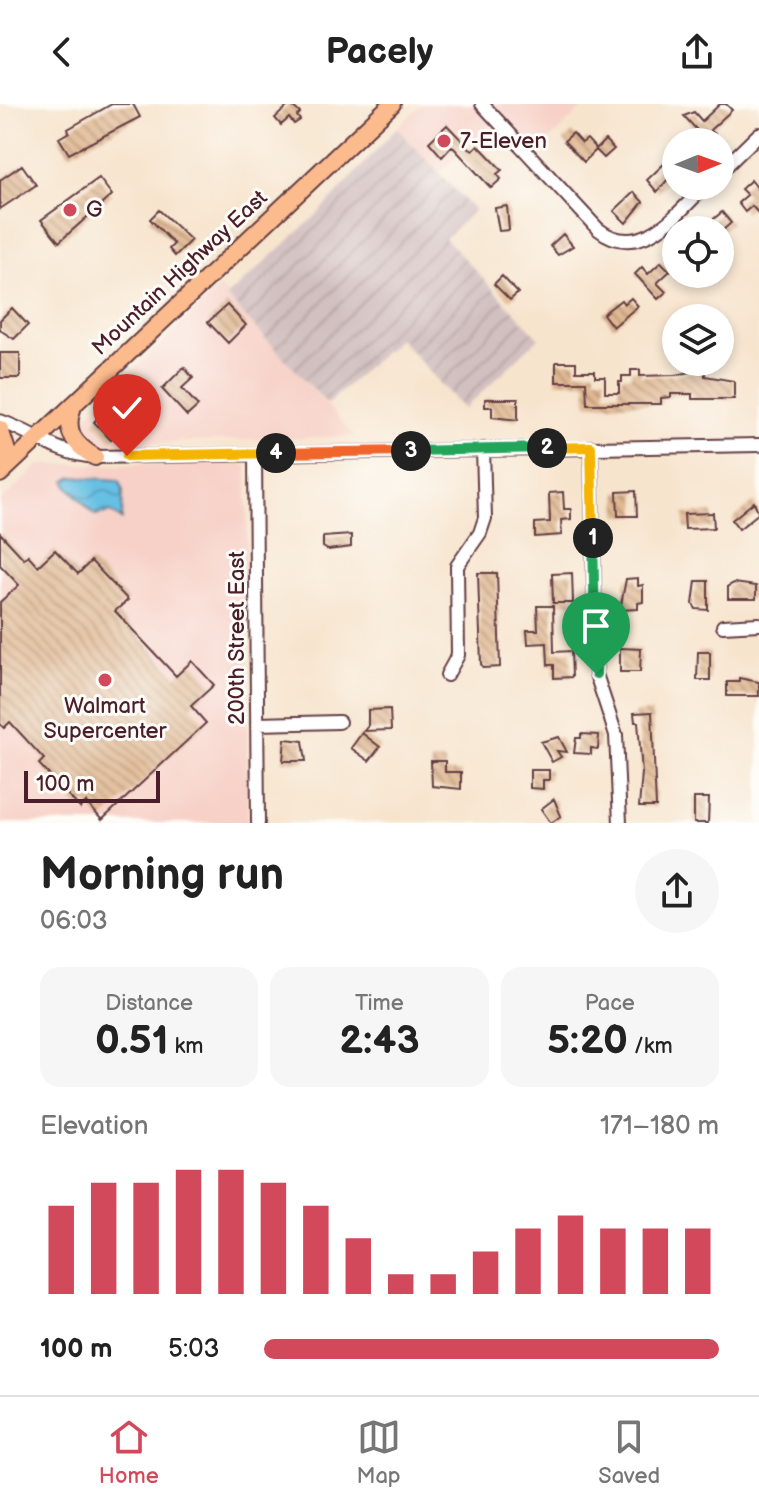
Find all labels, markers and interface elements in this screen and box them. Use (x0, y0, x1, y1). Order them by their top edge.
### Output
icon: back (40, 30, 84, 74)
icon: share (675, 30, 719, 74)
text: Pacely (326, 31, 433, 74)
place label: 7-Eleven (460, 128, 547, 155)
north arrow (662, 128, 734, 200)
map controls (662, 128, 734, 376)
marker: 7-Eleven (435, 132, 453, 150)
street label: Mountain Highway East (87, 185, 273, 361)
place label: G (86, 197, 103, 224)
marker: G (61, 201, 79, 219)
button: locate (662, 216, 734, 288)
button: layers (662, 304, 734, 376)
pin (93, 374, 161, 456)
icon: check (105, 386, 149, 430)
pin: 2 (527, 428, 567, 468)
pin: 3 (391, 431, 431, 471)
pin: 4 (256, 433, 296, 473)
text: 2 (540, 434, 554, 461)
text: 3 (405, 437, 417, 464)
text: 4 (270, 439, 282, 466)
pin: 1 (573, 518, 613, 558)
text: 1 (588, 524, 598, 551)
street label: 200th Street East (224, 551, 251, 725)
pin (562, 592, 630, 674)
icon: arrive (574, 604, 618, 648)
marker: Walmart Supercenter (96, 671, 114, 689)
place label: Walmart Supercenter (43, 693, 168, 745)
scale bar (24, 767, 160, 803)
text: 100 m (36, 771, 95, 798)
text: Morning run (40, 849, 284, 902)
button: share (635, 849, 719, 933)
text: 06:03 (40, 906, 108, 937)
text: Distance (105, 990, 193, 1017)
text: Time (355, 990, 404, 1017)
text: Pace (585, 990, 635, 1017)
text: 0.51 (95, 1017, 169, 1065)
text: 2:43 (339, 1017, 420, 1065)
text: 5:20 (547, 1017, 628, 1065)
text: km (169, 1033, 203, 1060)
text: /km (628, 1033, 673, 1060)
text: Elevation (40, 1111, 148, 1142)
text: 171–180 m (600, 1111, 719, 1142)
text: 100 m (40, 1334, 113, 1365)
text: 5:03 (168, 1334, 219, 1365)
tab: Home (99, 1415, 159, 1490)
tab: Map (356, 1415, 401, 1490)
tab: Saved (598, 1415, 660, 1490)

